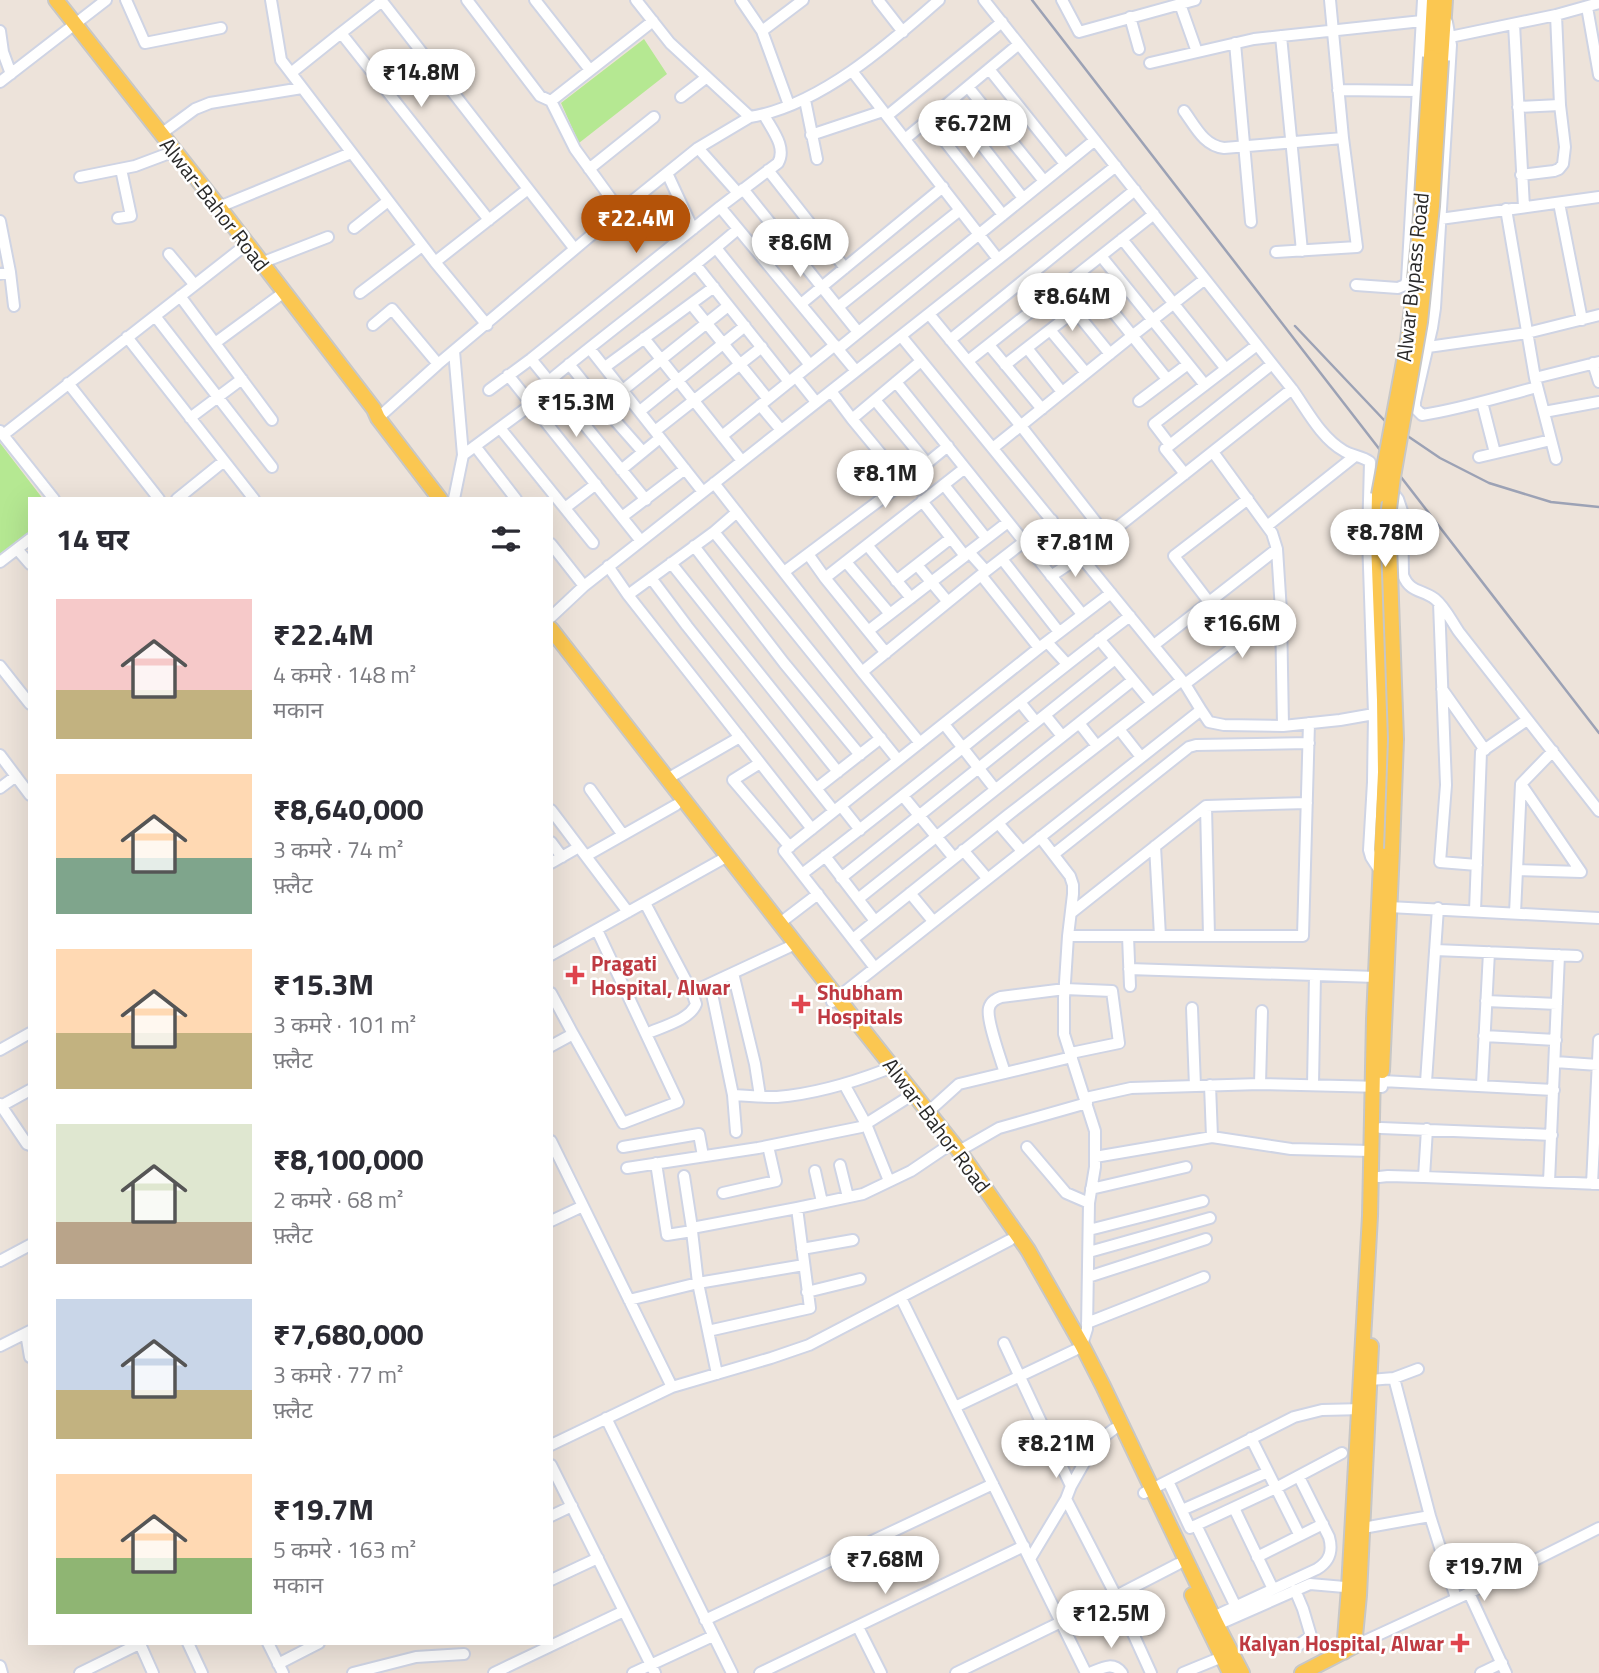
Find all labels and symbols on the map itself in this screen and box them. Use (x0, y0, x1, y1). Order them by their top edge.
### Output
pin: ₹14.8M (364, 50, 478, 109)
pin: ₹6.72M (916, 100, 1030, 160)
street label: Alwar-Bahor Road (152, 130, 278, 278)
street label: Alwar Bypass Road (1387, 191, 1437, 363)
pin: ₹22.4M (579, 196, 693, 255)
pin: ₹8.6M (751, 219, 849, 279)
pin: ₹8.64M (1015, 274, 1129, 333)
pin: ₹15.3M (519, 380, 633, 439)
pin: ₹8.1M (836, 450, 934, 510)
pin: ₹8.78M (1328, 510, 1442, 569)
pin: ₹7.81M (1018, 520, 1132, 579)
pin: ₹16.6M (1185, 600, 1299, 660)
place label: Pragati Hospital, Alwar (591, 947, 730, 1003)
marker: Pragati Hospital, Alwar (565, 965, 585, 985)
place label: Shubham Hospitals (817, 976, 903, 1032)
marker: Shubham Hospitals (791, 994, 811, 1014)
street label: Alwar-Bahor Road (875, 1050, 999, 1200)
pin: ₹8.21M (999, 1420, 1113, 1480)
pin: ₹7.68M (828, 1536, 942, 1596)
pin: ₹19.7M (1427, 1544, 1541, 1603)
pin: ₹12.5M (1054, 1590, 1168, 1650)
place label: Kalyan Hospital, Alwar (1239, 1627, 1444, 1659)
marker: Kalyan Hospital, Alwar (1450, 1633, 1470, 1653)

